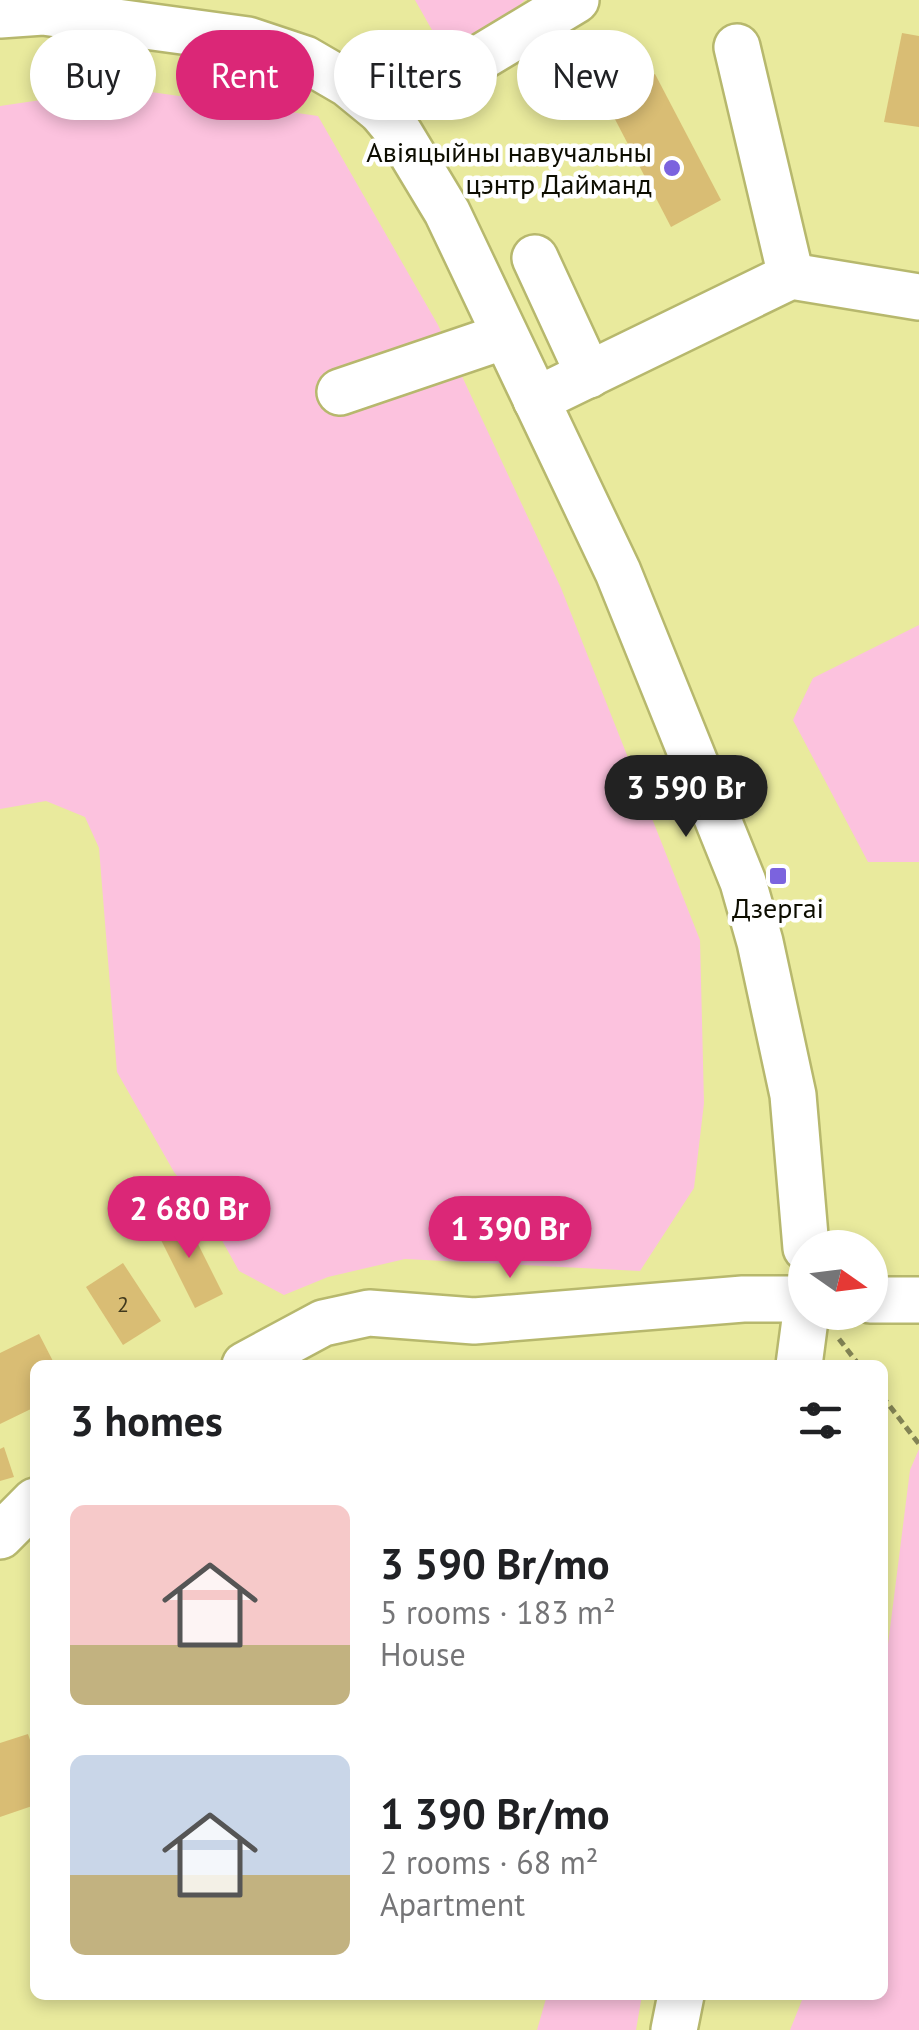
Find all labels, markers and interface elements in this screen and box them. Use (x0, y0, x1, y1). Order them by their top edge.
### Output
chip: Buy (30, 30, 156, 120)
chip: Rent (176, 30, 314, 120)
chip: Filters (334, 30, 497, 120)
chip: New (517, 30, 654, 120)
place label: Авіяцыйны навучальны цэнтр Дайманд (366, 133, 652, 202)
marker: Авіяцыйны навучальны цэнтр Дайманд (661, 157, 683, 179)
pin: 3 590 Br (583, 755, 789, 840)
text: 3 590 Br (627, 766, 745, 808)
marker: Дзергаі (767, 865, 789, 887)
place label: Дзергаі (732, 889, 824, 926)
pin: 2 680 Br (86, 1176, 292, 1261)
text: 2 680 Br (130, 1187, 248, 1229)
pin: 1 390 Br (407, 1196, 613, 1281)
text: 1 390 Br (451, 1207, 569, 1249)
north arrow (788, 1230, 888, 1330)
map controls (788, 1230, 888, 1330)
house number: 2 (117, 1290, 129, 1318)
text: 3 homes (70, 1393, 223, 1448)
icon: filters (793, 1393, 848, 1448)
text: 3 590 Br/mo (380, 1536, 610, 1591)
icon: home (150, 1545, 270, 1665)
text: 5 rooms · 183 m² (380, 1591, 616, 1633)
text: House (380, 1633, 466, 1675)
text: 1 390 Br/mo (380, 1786, 610, 1841)
icon: home (150, 1795, 270, 1915)
text: 2 rooms · 68 m² (380, 1841, 598, 1883)
text: Apartment (380, 1883, 525, 1925)

